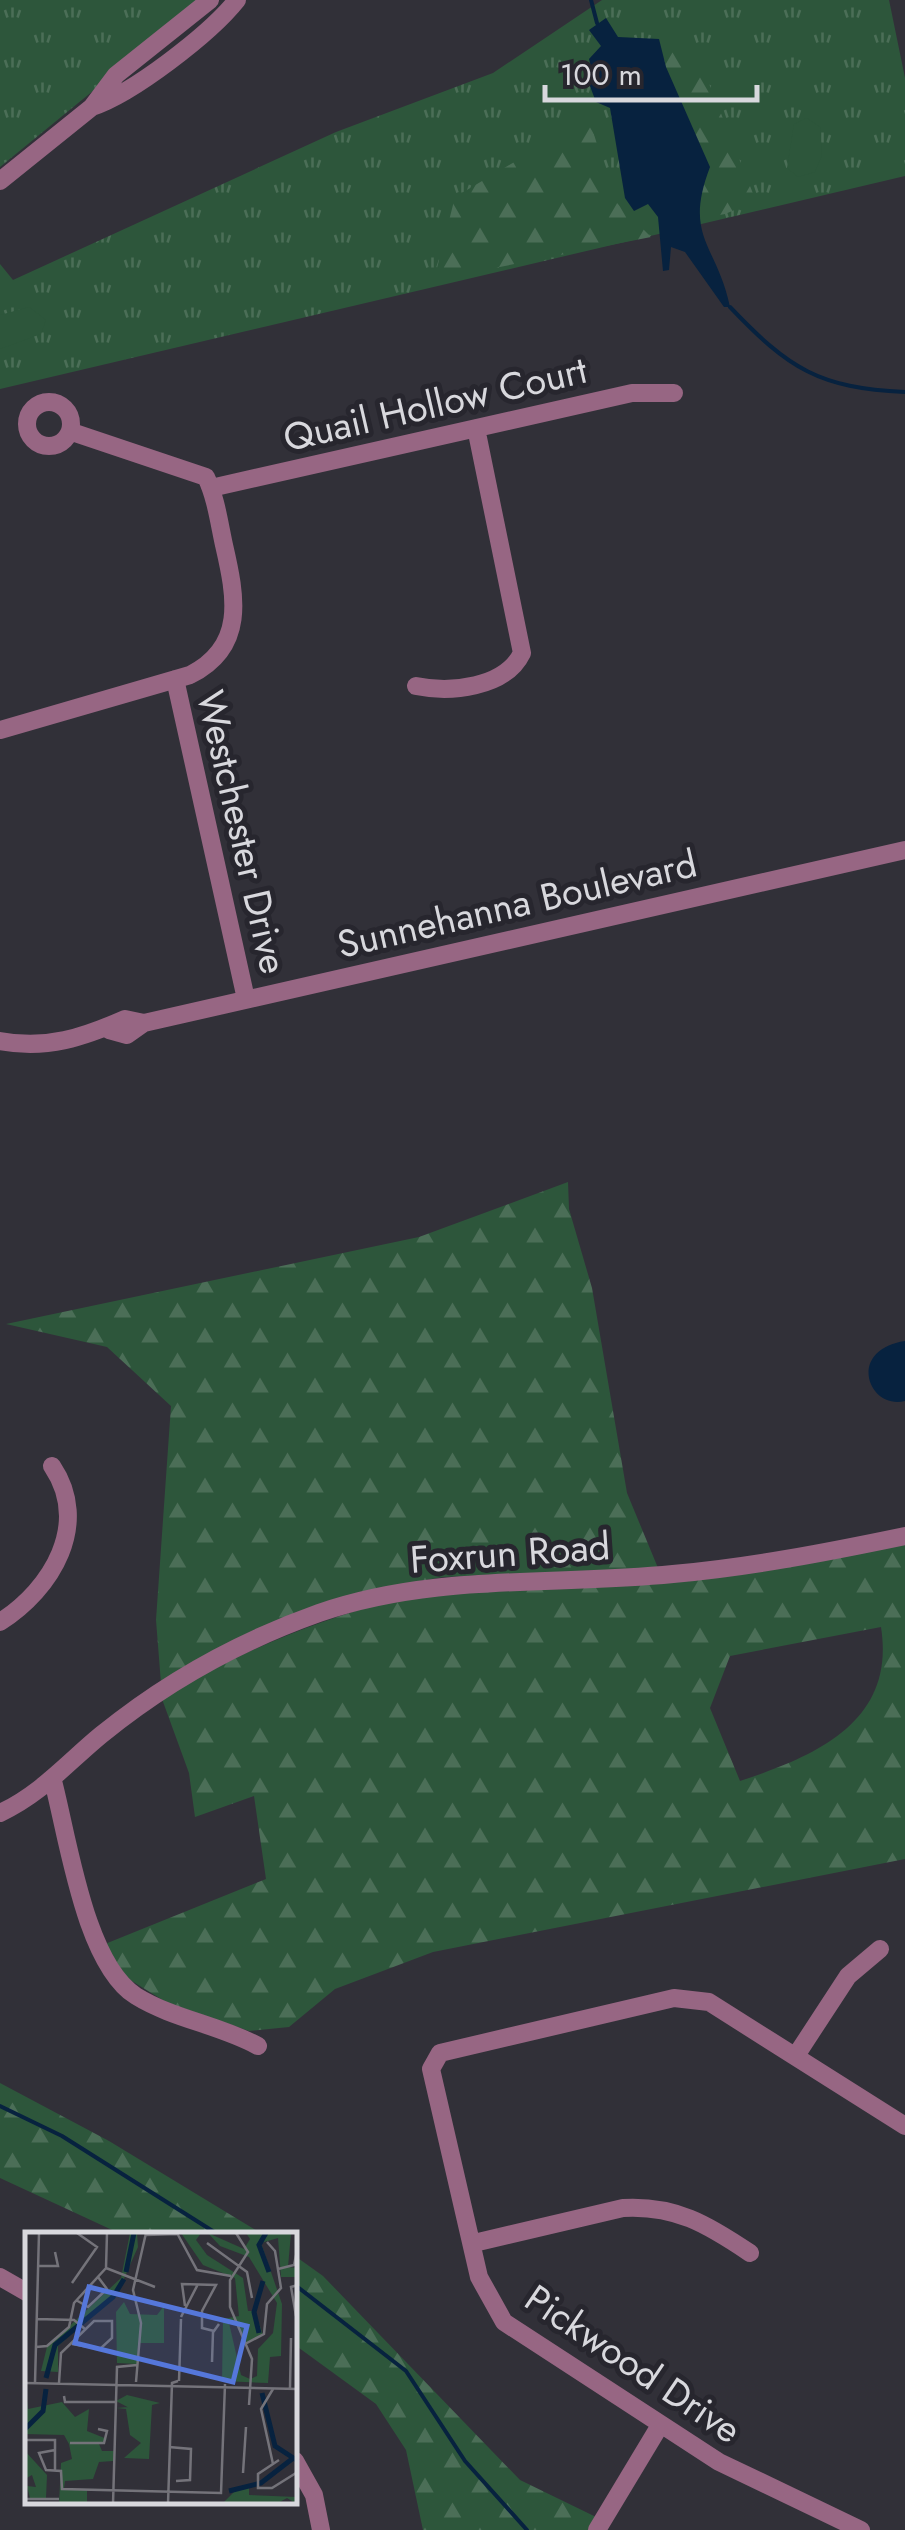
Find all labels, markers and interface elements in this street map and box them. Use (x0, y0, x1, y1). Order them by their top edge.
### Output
scale bar (545, 40, 758, 102)
text: 100 m (560, 53, 642, 96)
street label: Quail Hollow Court (278, 342, 592, 465)
street label: Westchester Drive (183, 685, 302, 979)
street label: Sunnehanna Boulevard (332, 835, 702, 972)
street label: Foxrun Road (408, 1518, 612, 1587)
inset map (25, 2232, 298, 2505)
street label: Pickwood Drive (514, 2271, 752, 2456)

